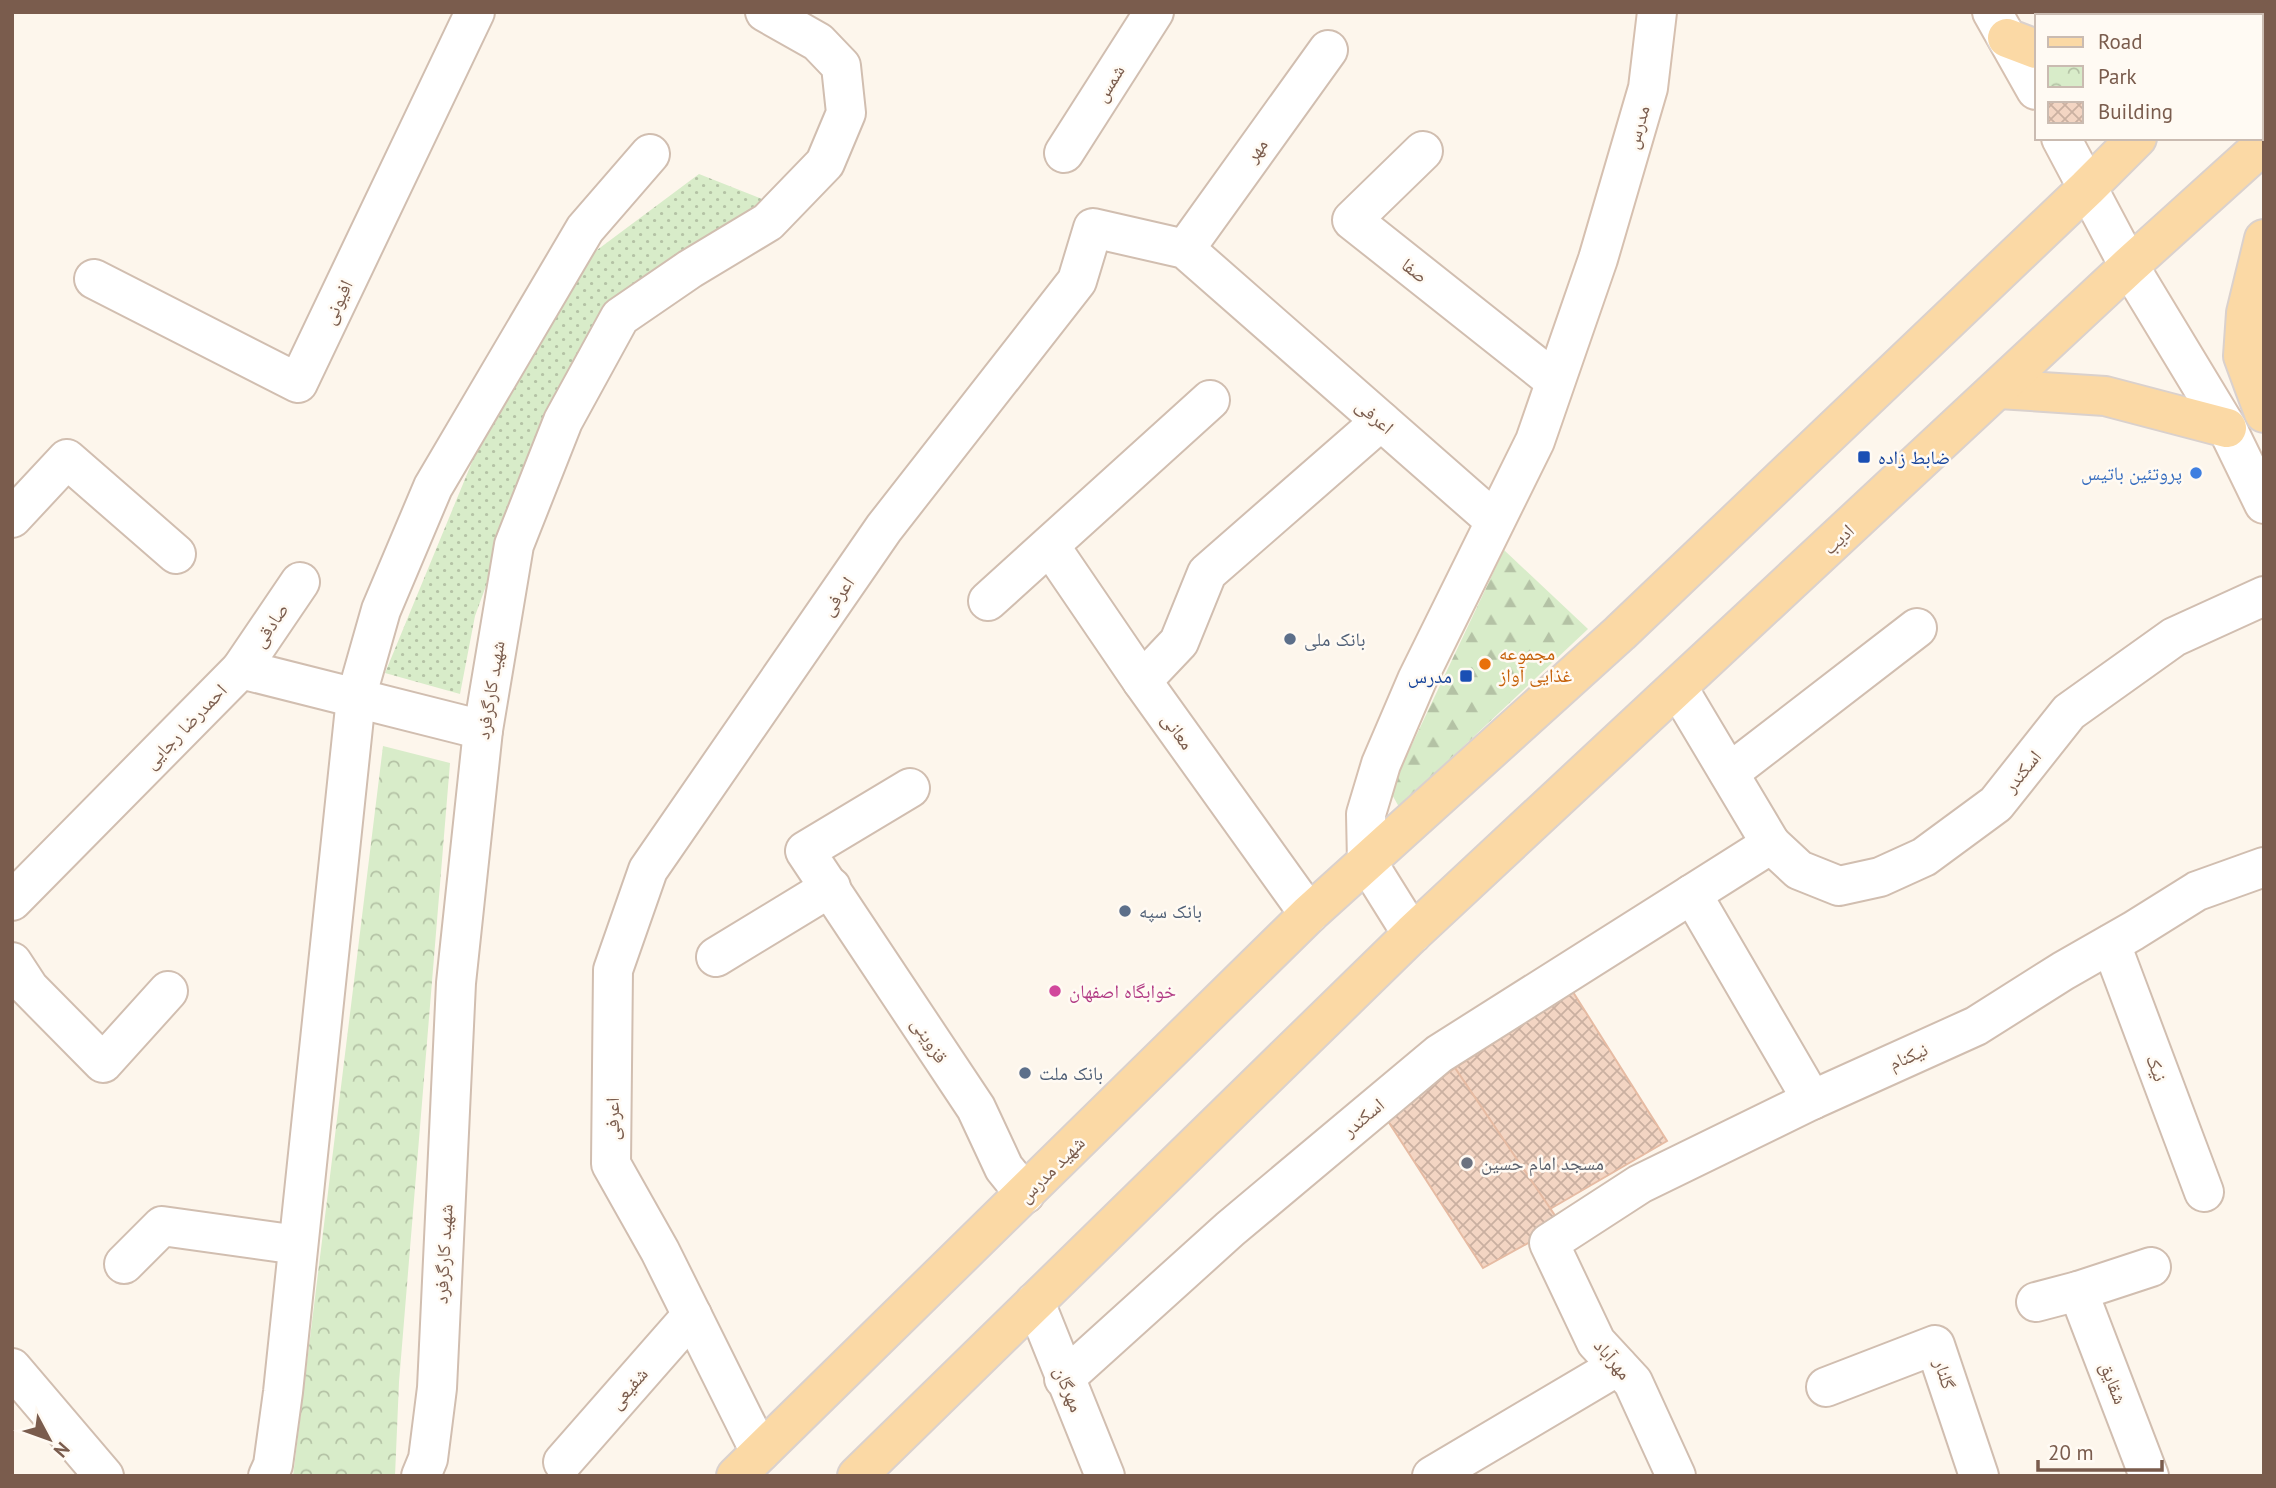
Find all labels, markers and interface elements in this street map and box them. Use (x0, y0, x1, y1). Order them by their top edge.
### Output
legend (2035, 14, 2262, 140)
text: Road (2098, 28, 2142, 55)
street label: شمس (1088, 60, 1130, 106)
text: Park (2098, 63, 2137, 90)
text: Building (2098, 98, 2173, 125)
street label: مدرس (1619, 102, 1655, 152)
street label: مهر (1239, 133, 1273, 167)
street label: صفا (1397, 252, 1433, 288)
street label: افیونی (316, 276, 358, 328)
street label: اعرفی (1351, 393, 1399, 439)
place label: ضابط زاده (1878, 445, 1950, 469)
marker: ضابط زاده (1856, 449, 1872, 465)
place label: پروتئین باتیس (2081, 461, 2182, 485)
marker: پروتئین باتیس (2188, 465, 2204, 481)
street label: ادیب (1817, 518, 1859, 560)
street label: اعرفی (815, 572, 859, 620)
street label: صادقی (246, 598, 294, 652)
place label: بانک ملی (1304, 627, 1365, 651)
marker: بانک ملی (1282, 631, 1298, 647)
street label: شهید کارگرفرد (470, 639, 510, 741)
place label: مجموعه غذایی آواز (1498, 641, 1572, 687)
marker: مجموعه غذایی آواز (1477, 656, 1493, 672)
place label: مدرس (1408, 664, 1452, 688)
marker: مدرس (1458, 668, 1474, 684)
street label: احمدرضا رجایی (138, 678, 232, 774)
street label: معانی (1157, 708, 1199, 754)
street label: اسکندر (1997, 745, 2046, 798)
place label: بانک سپه (1139, 899, 1202, 923)
marker: بانک سپه (1117, 903, 1133, 919)
place label: خوابگاه اصفهان (1069, 979, 1176, 1003)
marker: خوابگاه اصفهان (1047, 983, 1063, 999)
street label: قزوینی (906, 1013, 954, 1067)
street label: نیکنام (1885, 1037, 1932, 1077)
street label: نیک (2141, 1051, 2173, 1085)
place label: بانک ملت (1039, 1061, 1103, 1085)
marker: بانک ملت (1017, 1065, 1033, 1081)
street label: اسکندر (1336, 1092, 1389, 1142)
street label: اعرفی (600, 1098, 624, 1140)
street label: شهید مدرس (1012, 1130, 1090, 1208)
place label: مسجد امام حسین (1481, 1151, 1604, 1177)
marker: مسجد امام حسین (1459, 1155, 1475, 1171)
street label: شهید کارگرفرد (428, 1204, 458, 1304)
street label: مهرآباد (1589, 1334, 1637, 1384)
street label: گلنار (1929, 1355, 1961, 1392)
street label: شقایق (2095, 1358, 2133, 1408)
street label: شفیعی (603, 1362, 653, 1414)
street label: مهرگان (1049, 1363, 1089, 1415)
north arrow (14, 1404, 84, 1474)
scale bar (2038, 1428, 2162, 1472)
text: N (49, 1438, 75, 1463)
text: 20 m (2048, 1439, 2094, 1466)

